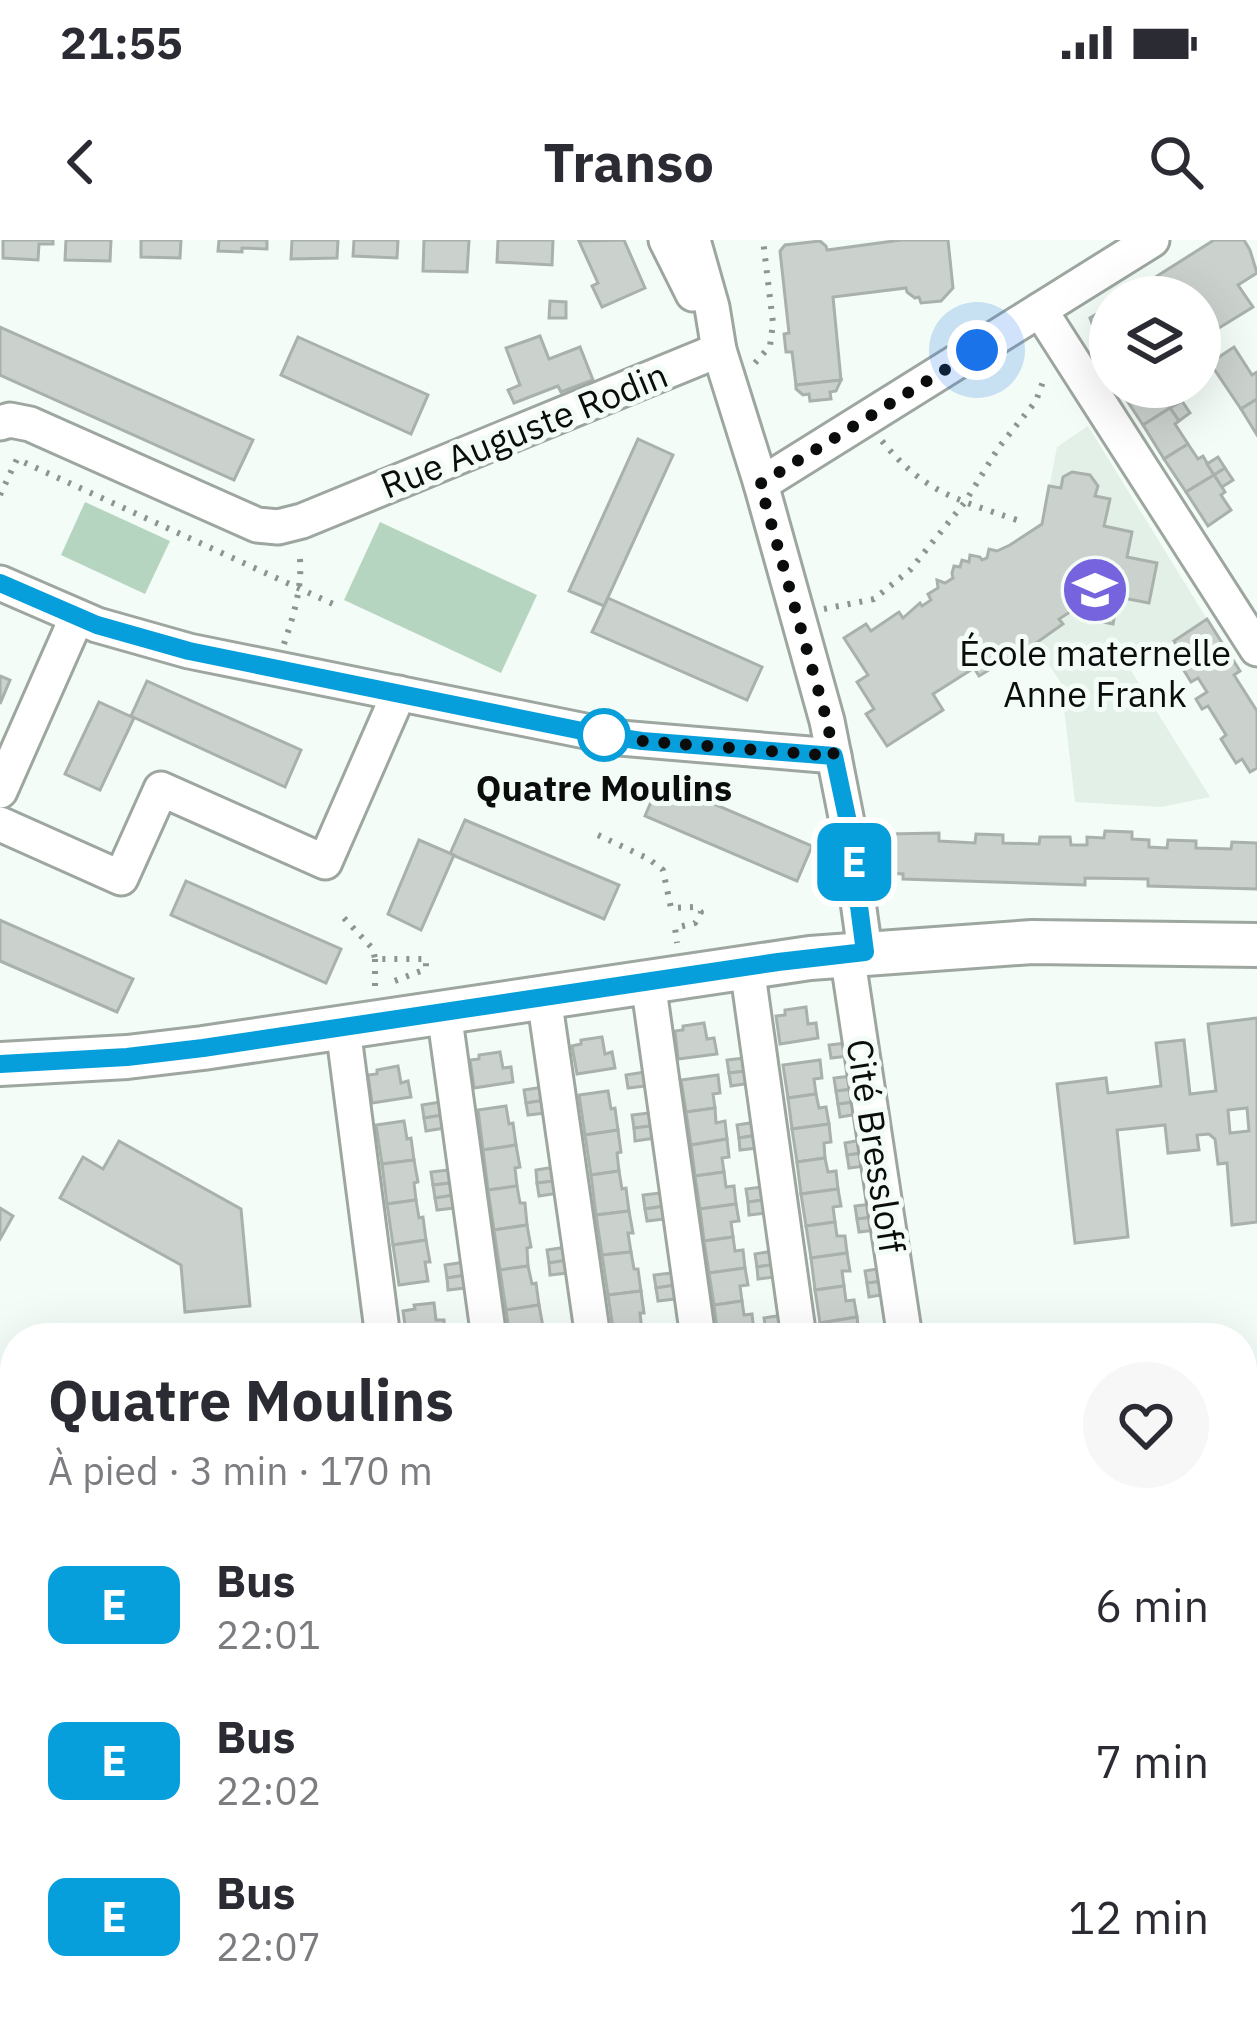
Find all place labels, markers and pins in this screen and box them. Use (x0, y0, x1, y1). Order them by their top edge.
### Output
school or university icon: École maternelle Anne Frank (1060, 555, 1130, 625)
place label: École maternelle Anne Frank (959, 629, 1231, 717)
marker: Quatre Moulins (579, 710, 629, 760)
place label: Quatre Moulins (476, 764, 732, 811)

